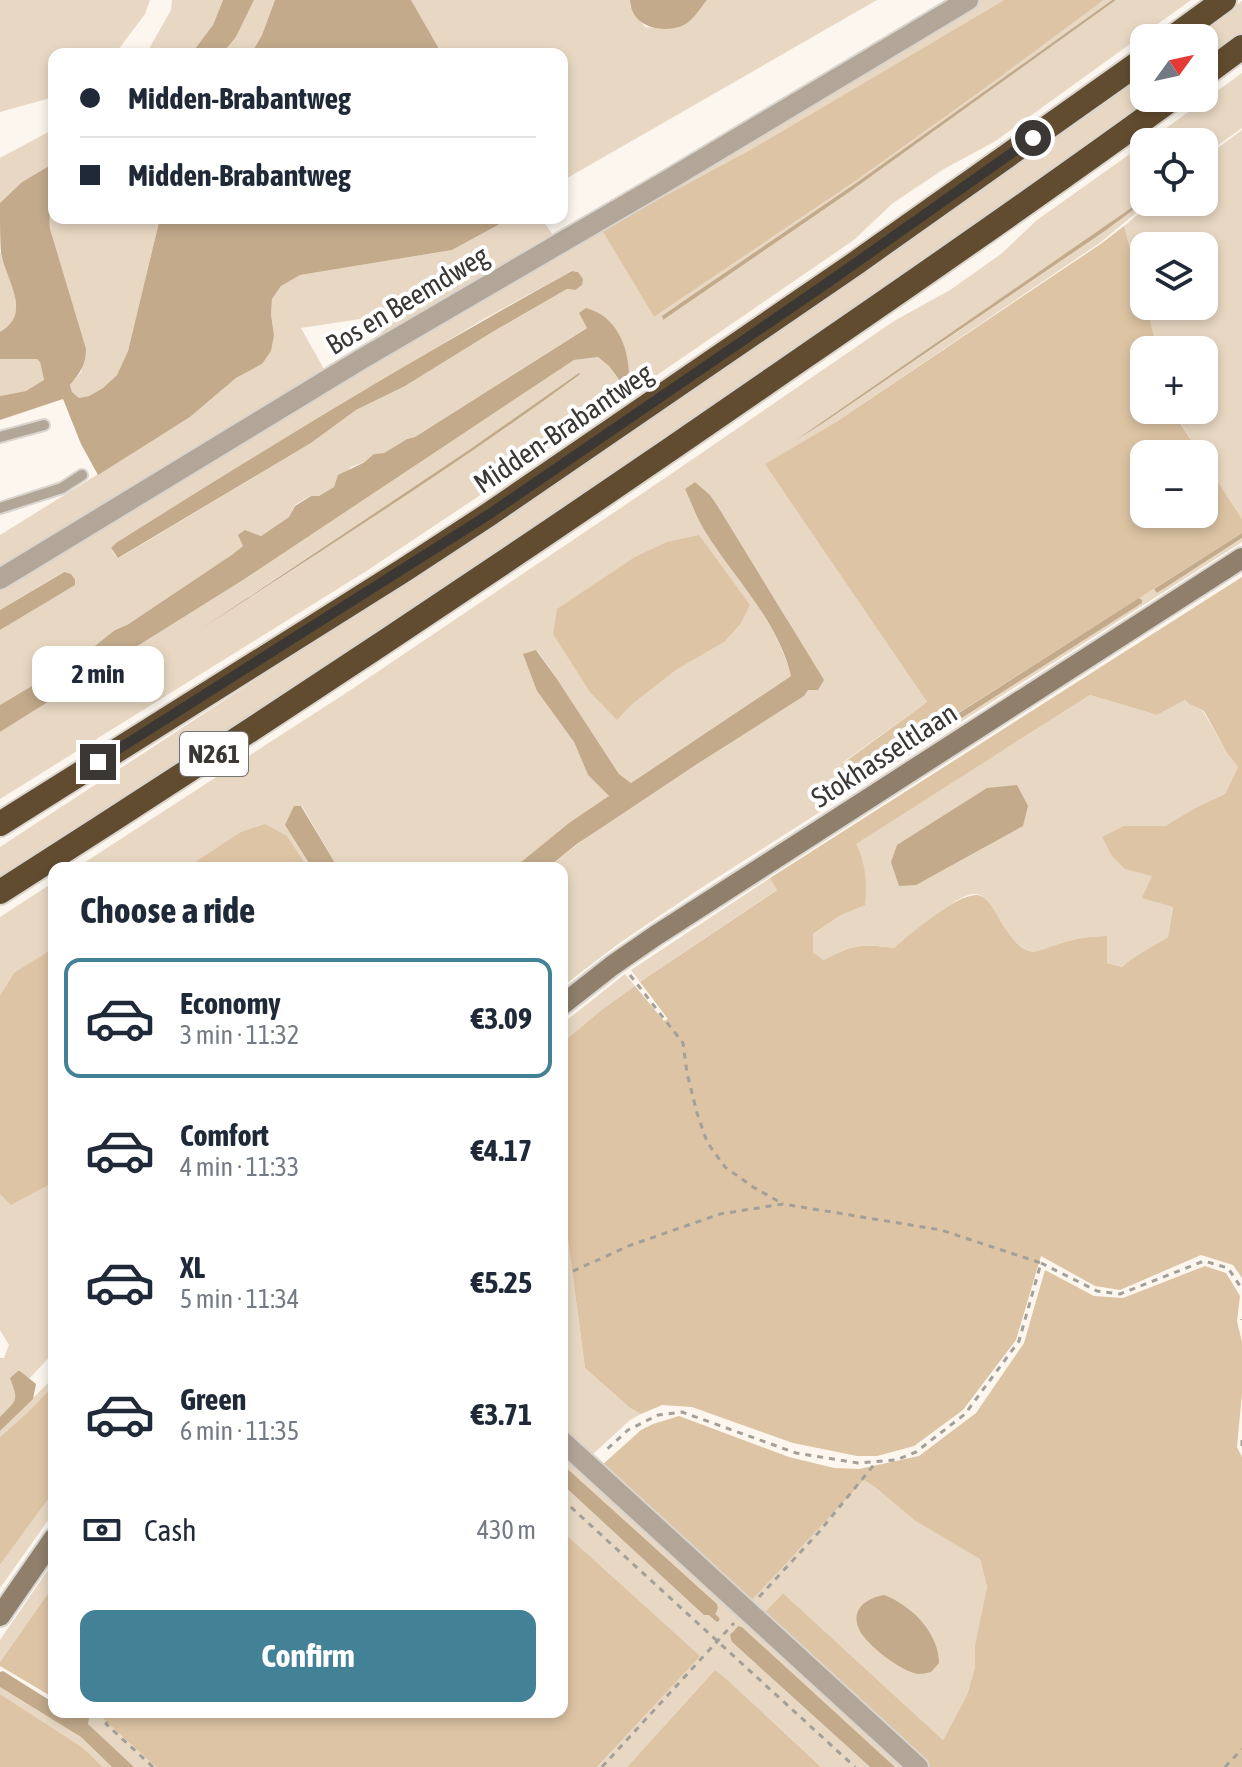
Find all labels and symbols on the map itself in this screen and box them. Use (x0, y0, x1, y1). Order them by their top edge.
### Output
north arrow (1130, 24, 1218, 112)
route start (1015, 120, 1051, 156)
street label: Bos en Beemdweg (320, 239, 494, 361)
street label: Midden-Brabantweg (468, 357, 658, 499)
callout: 2 min (32, 646, 164, 702)
street label: Stokhasseltlaan (805, 696, 963, 814)
road number: N261 (180, 732, 248, 776)
route end (80, 744, 116, 780)

